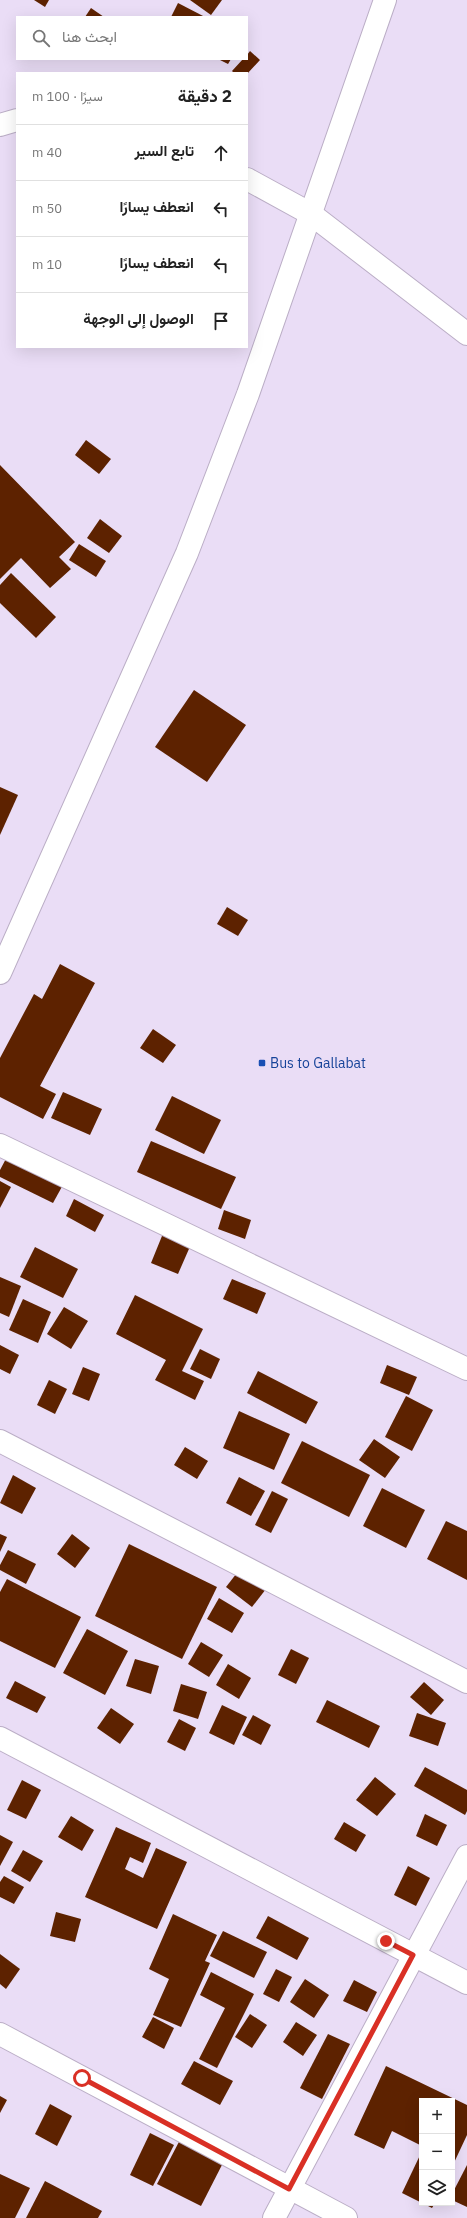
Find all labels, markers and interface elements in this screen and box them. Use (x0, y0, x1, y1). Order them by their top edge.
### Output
search box (16, 16, 248, 60)
icon: search (30, 27, 52, 49)
text: ابحث هنا (62, 27, 117, 46)
text: 2 دقيقة (178, 85, 232, 107)
text: سيرًا · 100 m (32, 88, 103, 105)
text: تابع السير (135, 141, 194, 160)
icon: ahead (210, 142, 232, 164)
text: 40 m (32, 144, 62, 161)
text: انعطف يسارًا (119, 197, 194, 216)
icon: left (210, 198, 232, 220)
text: 50 m (32, 200, 62, 217)
text: انعطف يسارًا (119, 253, 194, 272)
icon: left (210, 254, 232, 276)
text: 10 m (32, 256, 62, 273)
text: الوصول إلى الوجهة (83, 309, 194, 328)
icon: arrive (210, 310, 232, 332)
place label: Bus to Gallabat (270, 1054, 366, 1072)
marker: Bus to Gallabat (257, 1058, 267, 1068)
route end (377, 1932, 395, 1950)
route start (73, 2069, 91, 2087)
map controls (419, 2098, 455, 2206)
button: + (419, 2098, 455, 2134)
button: − (419, 2134, 455, 2170)
button: layers (419, 2170, 455, 2206)

